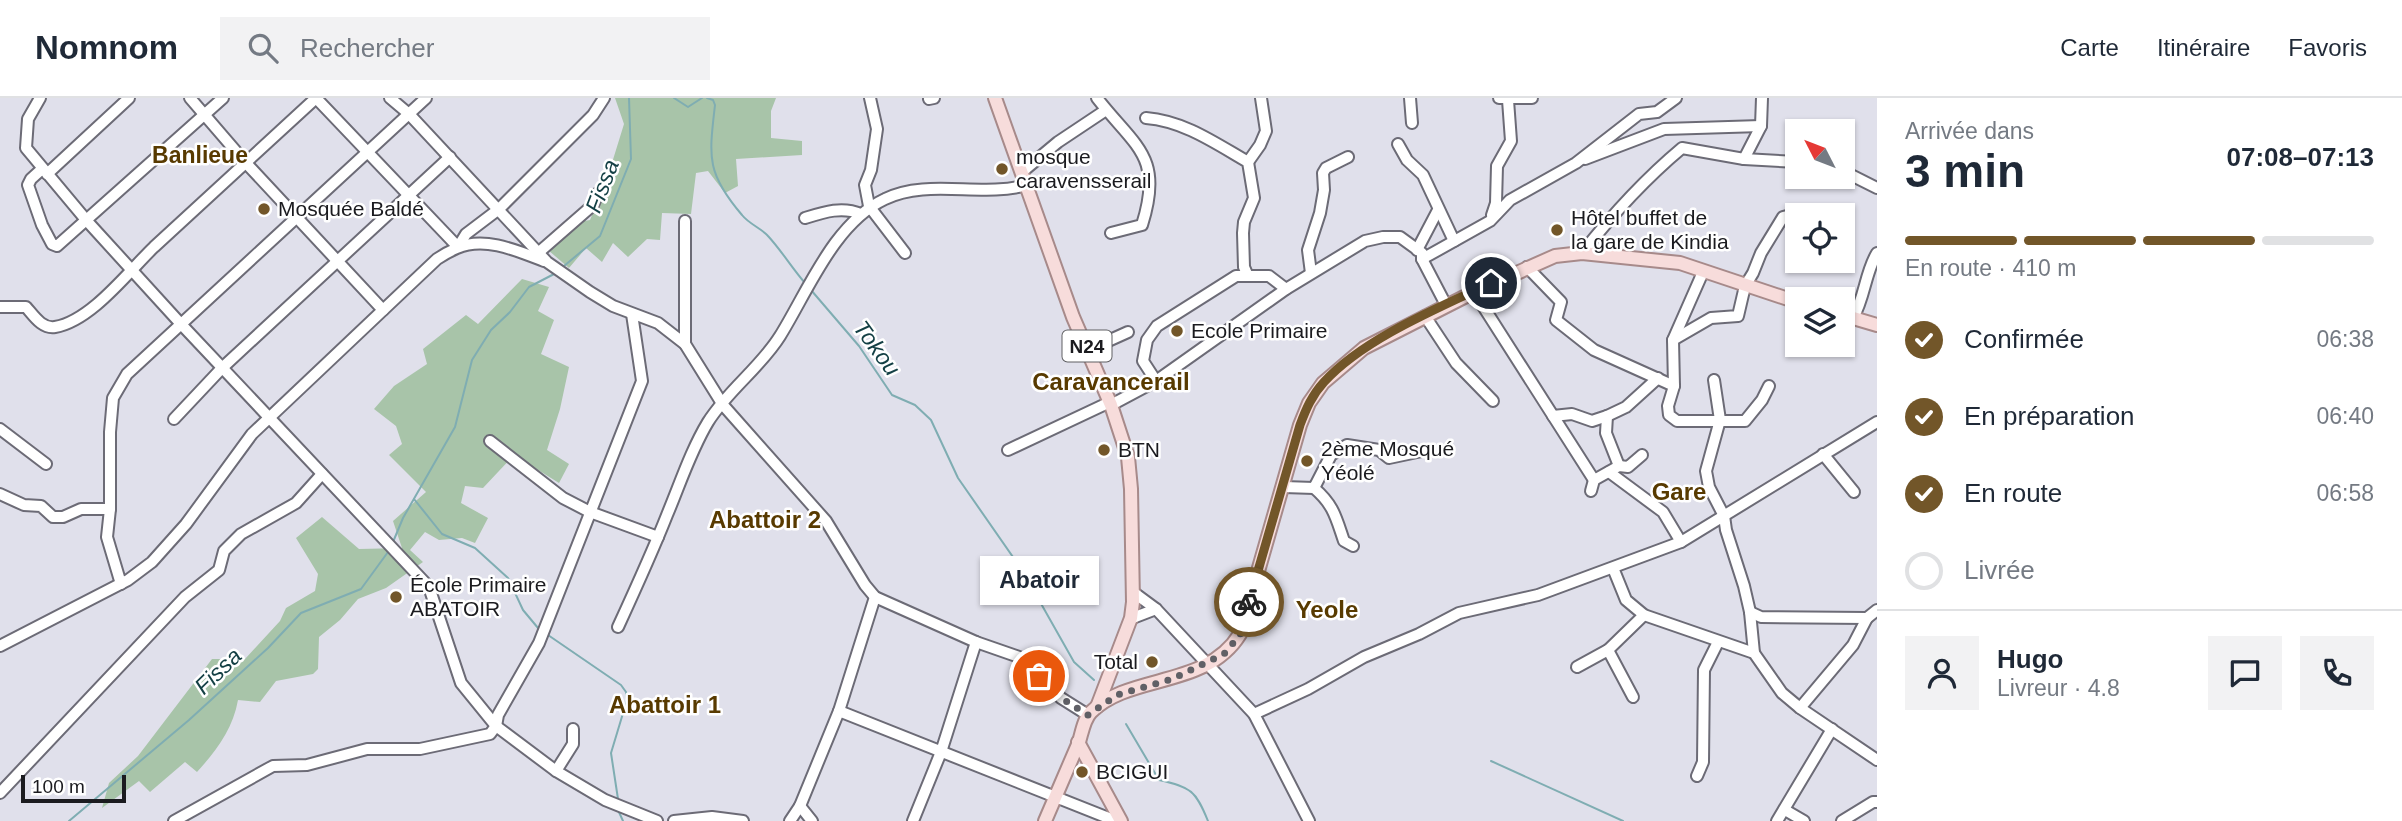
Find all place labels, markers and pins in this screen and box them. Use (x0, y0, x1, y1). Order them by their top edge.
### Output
place label: mosque caravensserail (1016, 145, 1151, 192)
marker: mosque caravensserail (994, 161, 1010, 177)
place label: Mosquée Baldé (278, 197, 424, 220)
marker: Mosquée Baldé (256, 201, 272, 217)
place label: Hôtel buffet de la gare de Kindia (1571, 206, 1729, 253)
marker: Hôtel buffet de la gare de Kindia (1549, 222, 1565, 238)
pin (1461, 253, 1521, 313)
place label: Ecole Primaire (1191, 319, 1328, 342)
marker: Ecole Primaire (1169, 323, 1185, 339)
place label: 2ème Mosqué Yéolé (1321, 437, 1454, 484)
place label: BTN (1118, 438, 1160, 461)
marker: BTN (1096, 442, 1112, 458)
marker: 2ème Mosqué Yéolé (1299, 453, 1315, 469)
callout: Abatoir (979, 557, 1098, 606)
place label: École Primaire ABATOIR (410, 573, 547, 620)
marker: École Primaire ABATOIR (388, 589, 404, 605)
pin (1009, 646, 1069, 706)
place label: Total (1094, 650, 1138, 673)
marker: Total (1144, 654, 1160, 670)
place label: BCIGUI (1096, 760, 1168, 783)
marker: BCIGUI (1074, 764, 1090, 780)

